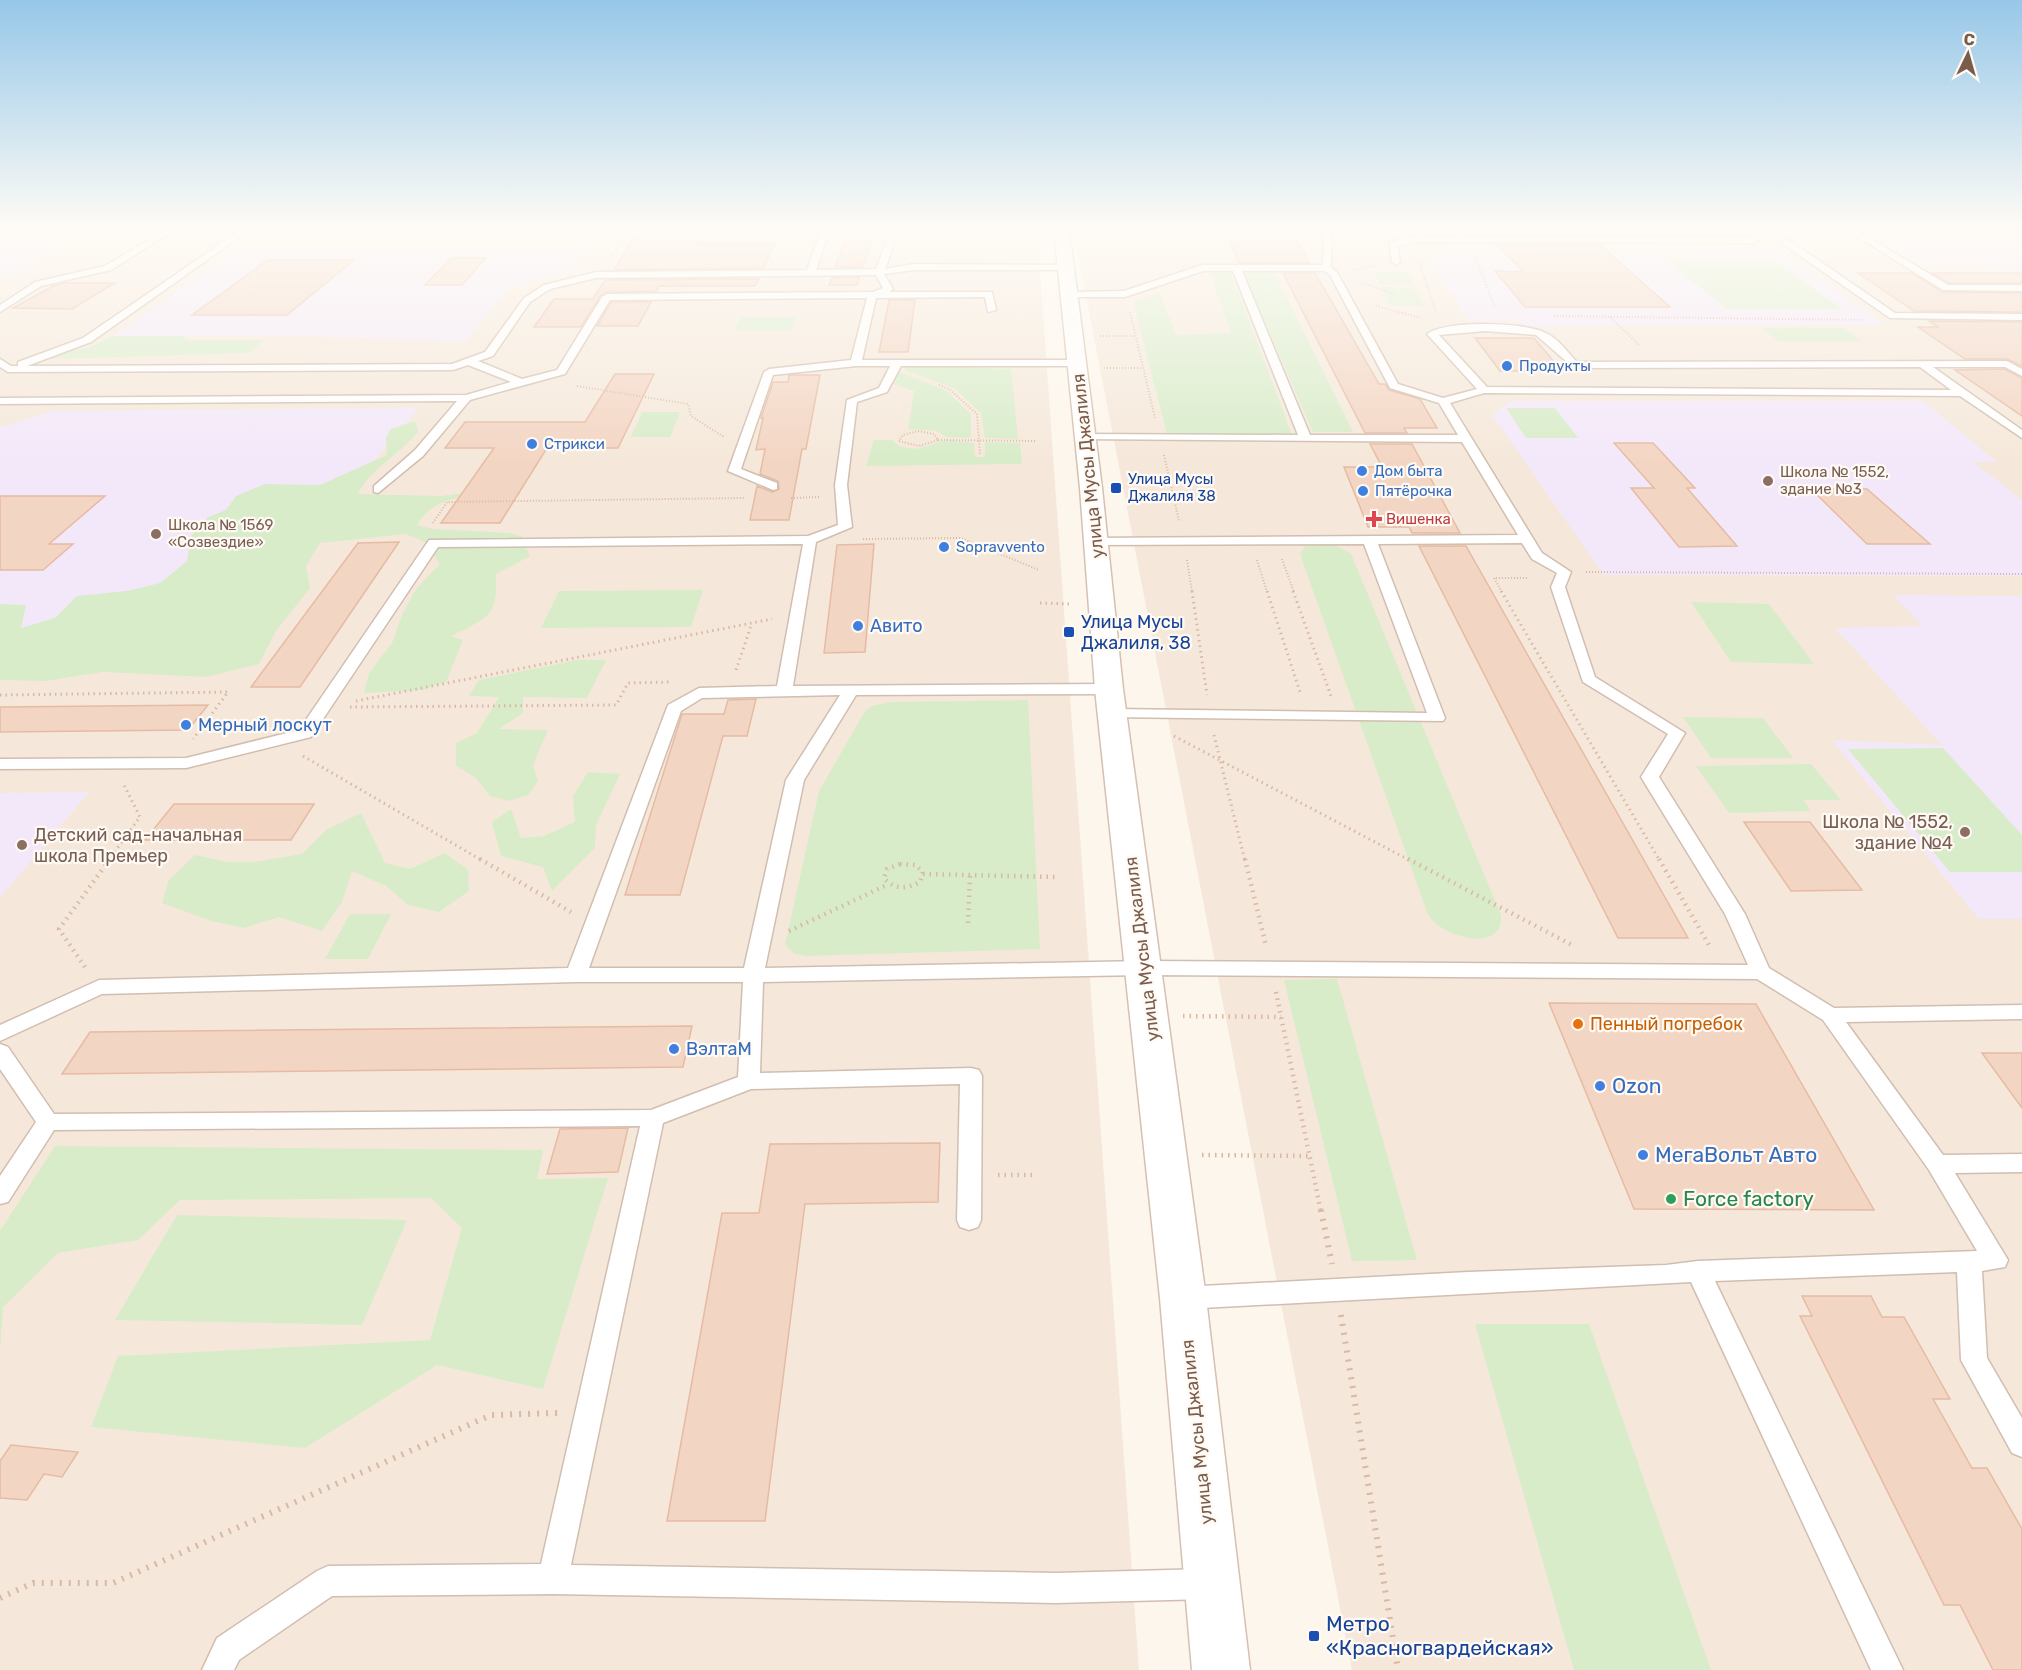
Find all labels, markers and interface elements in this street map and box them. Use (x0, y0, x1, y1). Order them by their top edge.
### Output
north arrow (1938, 24, 1998, 84)
text: С (1963, 30, 1976, 50)
place label: Продукты (1519, 357, 1591, 375)
marker: Продукты (1500, 359, 1514, 373)
street label: улица Мусы Джалиля (1067, 372, 1109, 560)
place label: Стрикси (544, 435, 605, 453)
marker: Стрикси (525, 437, 539, 451)
place label: Дом быта (1374, 462, 1442, 480)
place label: Школа № 1552, здание №3 (1780, 463, 1889, 498)
marker: Дом быта (1355, 464, 1369, 478)
place label: Улица Мусы Джалиля 38 (1128, 470, 1216, 505)
marker: Школа № 1552, здание №3 (1761, 474, 1775, 488)
marker: Улица Мусы Джалиля 38 (1109, 481, 1123, 495)
place label: Пятёрочка (1375, 482, 1452, 500)
marker: Пятёрочка (1356, 484, 1370, 498)
place label: Вишенка (1386, 510, 1451, 528)
marker: Вишенка (1367, 512, 1381, 526)
place label: Школа № 1569 «Созвездие» (168, 516, 274, 551)
marker: Школа № 1569 «Созвездие» (149, 527, 163, 541)
place label: Sopravvento (956, 538, 1045, 556)
marker: Sopravvento (937, 540, 951, 554)
place label: Улица Мусы Джалиля, 38 (1081, 611, 1191, 654)
place label: Авито (870, 615, 923, 637)
marker: Авито (851, 619, 865, 633)
marker: Улица Мусы Джалиля, 38 (1062, 625, 1076, 639)
place label: Мерный лоскут (198, 714, 332, 736)
marker: Мерный лоскут (179, 718, 193, 732)
place label: Школа № 1552, здание №4 (1822, 811, 1953, 854)
place label: Детский сад-начальная школа Премьер (34, 824, 242, 867)
marker: Школа № 1552, здание №4 (1958, 825, 1972, 839)
marker: Детский сад-начальная школа Премьер (15, 838, 29, 852)
street label: улица Мусы Джалиля (1120, 855, 1164, 1043)
place label: Пенный погребок (1590, 1013, 1743, 1035)
marker: Пенный погребок (1571, 1017, 1585, 1031)
place label: ВэлтаМ (686, 1038, 752, 1060)
marker: ВэлтаМ (667, 1042, 681, 1056)
place label: Ozon (1612, 1073, 1662, 1098)
marker: Ozon (1593, 1079, 1607, 1093)
place label: МегаВольт Авто (1655, 1142, 1817, 1167)
marker: МегаВольт Авто (1636, 1148, 1650, 1162)
place label: Force factory (1683, 1186, 1814, 1211)
marker: Force factory (1664, 1192, 1678, 1206)
street label: улица Мусы Джалиля (1176, 1338, 1218, 1526)
place label: Метро «Красногвардейская» (1326, 1611, 1553, 1660)
marker: Метро «Красногвардейская» (1307, 1629, 1321, 1643)

